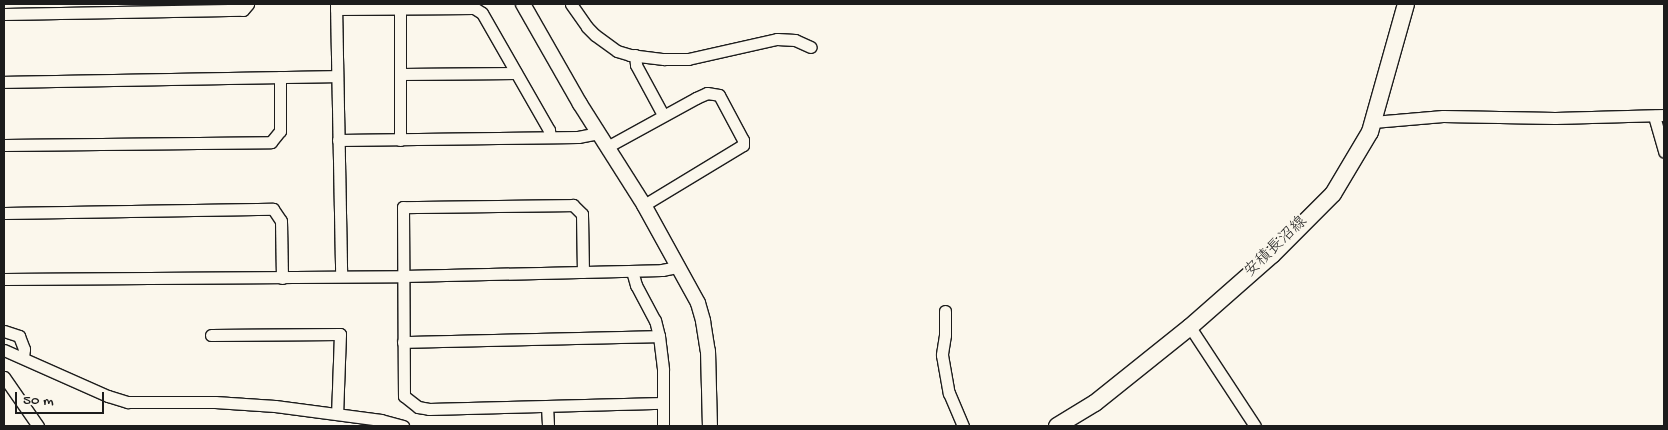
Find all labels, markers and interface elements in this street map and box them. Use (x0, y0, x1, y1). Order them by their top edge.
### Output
street label: 安積長沼線 (1242, 213, 1312, 283)
scale bar (18, 382, 106, 414)
text: 50 m (23, 392, 54, 410)

